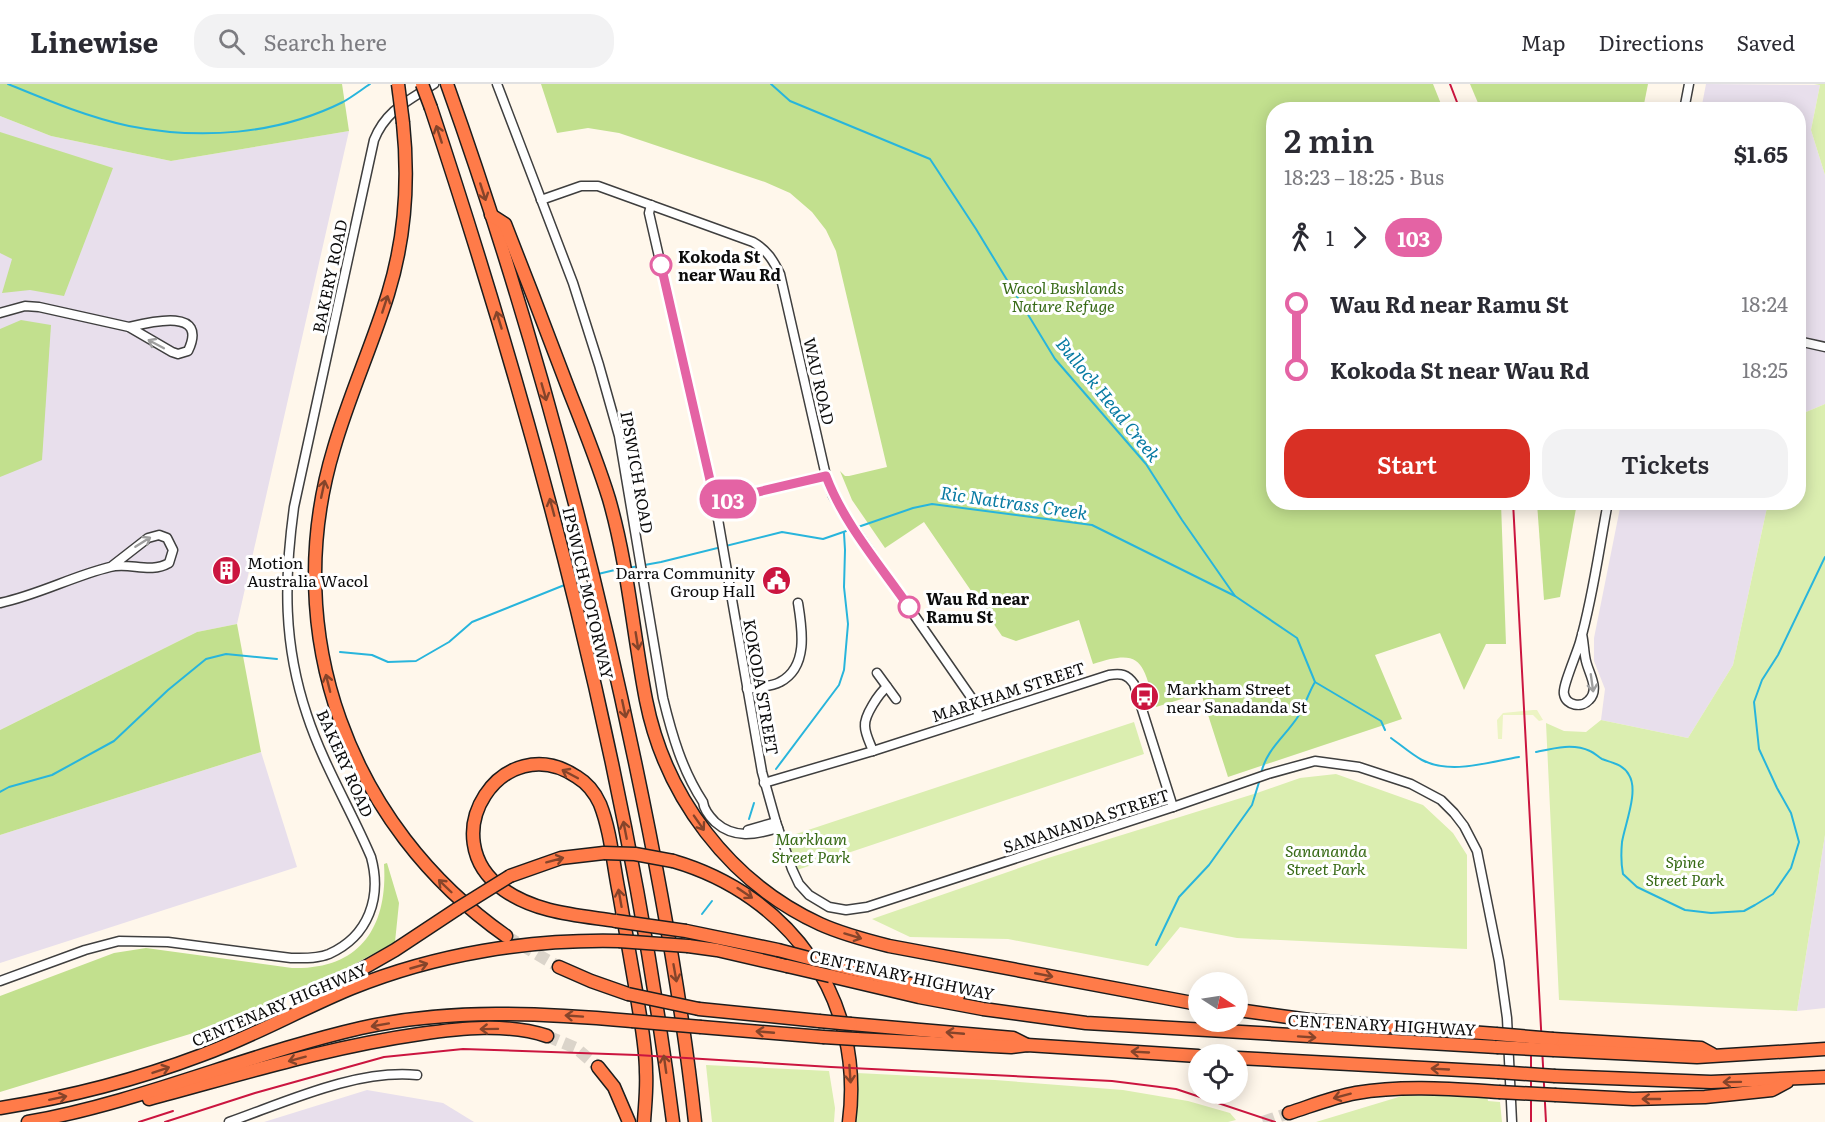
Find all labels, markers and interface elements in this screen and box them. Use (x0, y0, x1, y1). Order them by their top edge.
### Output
search box (194, 14, 614, 68)
text: Linewise (30, 20, 158, 62)
icon: search (215, 25, 248, 58)
text: Search here (263, 25, 387, 58)
text: Map (1521, 26, 1566, 57)
text: Directions (1599, 26, 1704, 57)
text: Saved (1737, 26, 1795, 57)
text: 2 min (1284, 114, 1375, 163)
one-way arrow (433, 125, 444, 144)
text: $1.65 (1734, 137, 1788, 170)
text: 18:23 – 18:25 · Bus (1284, 161, 1444, 191)
one-way arrow (478, 182, 489, 201)
street label: BAKERY ROAD (305, 217, 353, 335)
icon: walk (1284, 221, 1317, 254)
icon: forward (1343, 221, 1376, 254)
text: 1 (1326, 222, 1334, 252)
text: 103 (1397, 222, 1430, 253)
place label: Kokoda St near Wau Rd (678, 244, 782, 286)
marker: Kokoda St near Wau Rd (650, 254, 672, 276)
park label: Wacol Bushlands Nature Refuge (1002, 275, 1124, 317)
text: Wau Rd near Ramu St (1330, 287, 1569, 320)
text: 18:24 (1741, 288, 1788, 318)
one-way arrow (380, 295, 391, 314)
one-way arrow (493, 311, 504, 330)
water label: Bullock Head Creek (1050, 331, 1168, 467)
street label: WAU ROAD (798, 335, 842, 427)
one-way arrow (148, 338, 166, 349)
text: Kokoda St near Wau Rd (1330, 353, 1590, 386)
text: 18:25 (1742, 354, 1788, 384)
one-way arrow (539, 382, 550, 401)
street label: IPSWICH ROAD (615, 409, 661, 535)
button: Start (1284, 429, 1530, 498)
button: Tickets (1542, 429, 1788, 498)
water label: Ric Nattrass Creek (939, 478, 1090, 526)
one-way arrow (318, 480, 329, 500)
line badge: 103 (694, 480, 762, 518)
text: 103 (712, 484, 744, 515)
one-way arrow (546, 498, 557, 517)
street label: IPSWICH MOTORWAY (557, 504, 621, 682)
one-way arrow (134, 536, 151, 548)
place label: Motion Australia Wacol (247, 550, 368, 592)
building icon: Motion Australia Wacol (210, 555, 242, 587)
place label: Darra Community Group Hall (615, 560, 756, 602)
public building icon: Darra Community Group Hall (760, 565, 792, 597)
place label: Wau Rd near Ramu St (926, 586, 1029, 628)
marker: Wau Rd near Ramu St (898, 596, 920, 618)
street label: KOKODA STREET (738, 617, 786, 757)
one-way arrow (631, 630, 642, 650)
street label: MARKHAM STREET (928, 655, 1088, 727)
one-way arrow (322, 673, 334, 692)
one-way arrow (1586, 673, 1597, 692)
place label: Markham Street near Sanadanda St (1166, 676, 1308, 718)
bus stop icon: Markham Street near Sanadanda St (1129, 681, 1161, 713)
one-way arrow (619, 698, 630, 718)
street label: BAKERY ROAD (312, 705, 380, 821)
one-way arrow (562, 768, 580, 779)
street label: SANANANDA STREET (1000, 782, 1173, 858)
one-way arrow (693, 814, 705, 830)
one-way arrow (619, 821, 630, 841)
park label: Markham Street Park (771, 826, 851, 868)
park label: Sanananda Street Park (1285, 838, 1368, 880)
park label: Spine Street Park (1645, 849, 1725, 891)
one-way arrow (546, 854, 565, 865)
one-way arrow (437, 878, 452, 893)
one-way arrow (737, 887, 754, 900)
one-way arrow (614, 888, 625, 908)
one-way arrow (843, 931, 862, 942)
street label: CENTENARY HIGHWAY (807, 943, 997, 1005)
street label: CENTENARY HIGHWAY (188, 956, 371, 1052)
one-way arrow (409, 960, 428, 971)
one-way arrow (670, 963, 681, 983)
one-way arrow (1034, 970, 1054, 981)
north arrow (1188, 972, 1248, 1032)
map controls (1188, 972, 1248, 1104)
street label: CENTENARY HIGHWAY (1287, 1007, 1477, 1041)
one-way arrow (565, 1011, 584, 1022)
one-way arrow (371, 1020, 390, 1031)
one-way arrow (480, 1023, 500, 1035)
one-way arrow (756, 1026, 776, 1037)
one-way arrow (945, 1027, 965, 1038)
one-way arrow (1297, 1031, 1317, 1042)
button: locate (1188, 1044, 1248, 1104)
one-way arrow (1131, 1047, 1151, 1058)
one-way arrow (288, 1054, 307, 1065)
one-way arrow (659, 1055, 670, 1074)
one-way arrow (845, 1063, 856, 1083)
one-way arrow (151, 1064, 170, 1075)
one-way arrow (1430, 1064, 1450, 1075)
one-way arrow (1722, 1076, 1742, 1088)
one-way arrow (1333, 1091, 1352, 1103)
one-way arrow (48, 1092, 67, 1103)
one-way arrow (1641, 1093, 1661, 1104)

